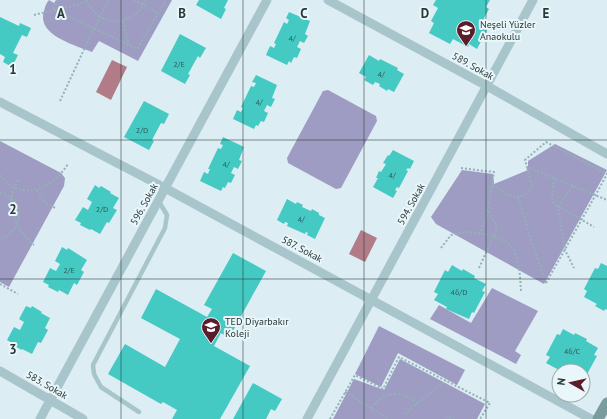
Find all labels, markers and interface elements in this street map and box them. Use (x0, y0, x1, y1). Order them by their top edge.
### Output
text: A (57, 5, 65, 22)
text: B (178, 5, 186, 22)
text: C (300, 5, 308, 22)
text: D (421, 5, 429, 22)
text: E (543, 5, 550, 22)
place label: Neşeli Yüzler Anaokulu (480, 18, 536, 43)
school or university icon: Neşeli Yüzler Anaokulu (455, 19, 477, 47)
house number: 4/ (288, 33, 297, 43)
street label: 589. Sokak (450, 49, 496, 83)
house number: 2/E (173, 59, 185, 69)
text: 1 (9, 61, 17, 78)
house number: 4/ (377, 69, 386, 79)
house number: 4/ (255, 97, 264, 107)
house number: 2/D (136, 125, 148, 135)
house number: 4/ (222, 159, 231, 169)
house number: 4/ (388, 170, 397, 180)
street label: 596. Sokak (127, 181, 161, 227)
street label: 594. Sokak (394, 181, 428, 227)
text: 2 (9, 201, 17, 218)
house number: 2/D (96, 204, 108, 214)
house number: 4/ (297, 214, 306, 224)
street label: 587. Sokak (279, 233, 325, 265)
house number: 2/E (63, 265, 75, 275)
house number: 46/D (451, 287, 467, 297)
place label: TED Diyarbakır Koleji (225, 315, 289, 340)
school or university icon: TED Diyarbakır Koleji (200, 316, 222, 344)
text: 3 (9, 341, 17, 358)
house number: 46/C (564, 346, 580, 356)
north arrow (551, 363, 591, 403)
street label: 583. Sokak (24, 368, 70, 402)
text: N (554, 377, 569, 386)

